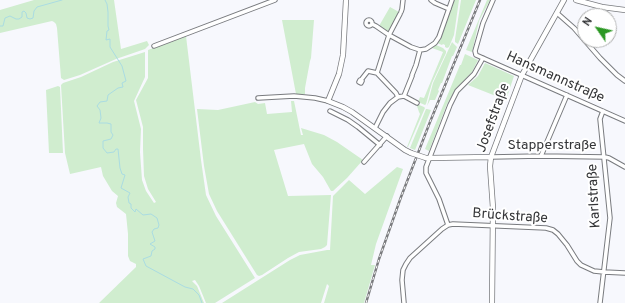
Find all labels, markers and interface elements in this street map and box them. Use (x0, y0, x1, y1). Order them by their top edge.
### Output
north arrow (577, 8, 617, 48)
text: N (580, 15, 596, 29)
street label: Hansmannstraße (503, 49, 607, 107)
street label: Josefstraße (474, 81, 514, 155)
street label: Stapperstraße (508, 138, 596, 154)
street label: Karlstraße (585, 163, 605, 229)
street label: Brückstraße (472, 206, 548, 228)

